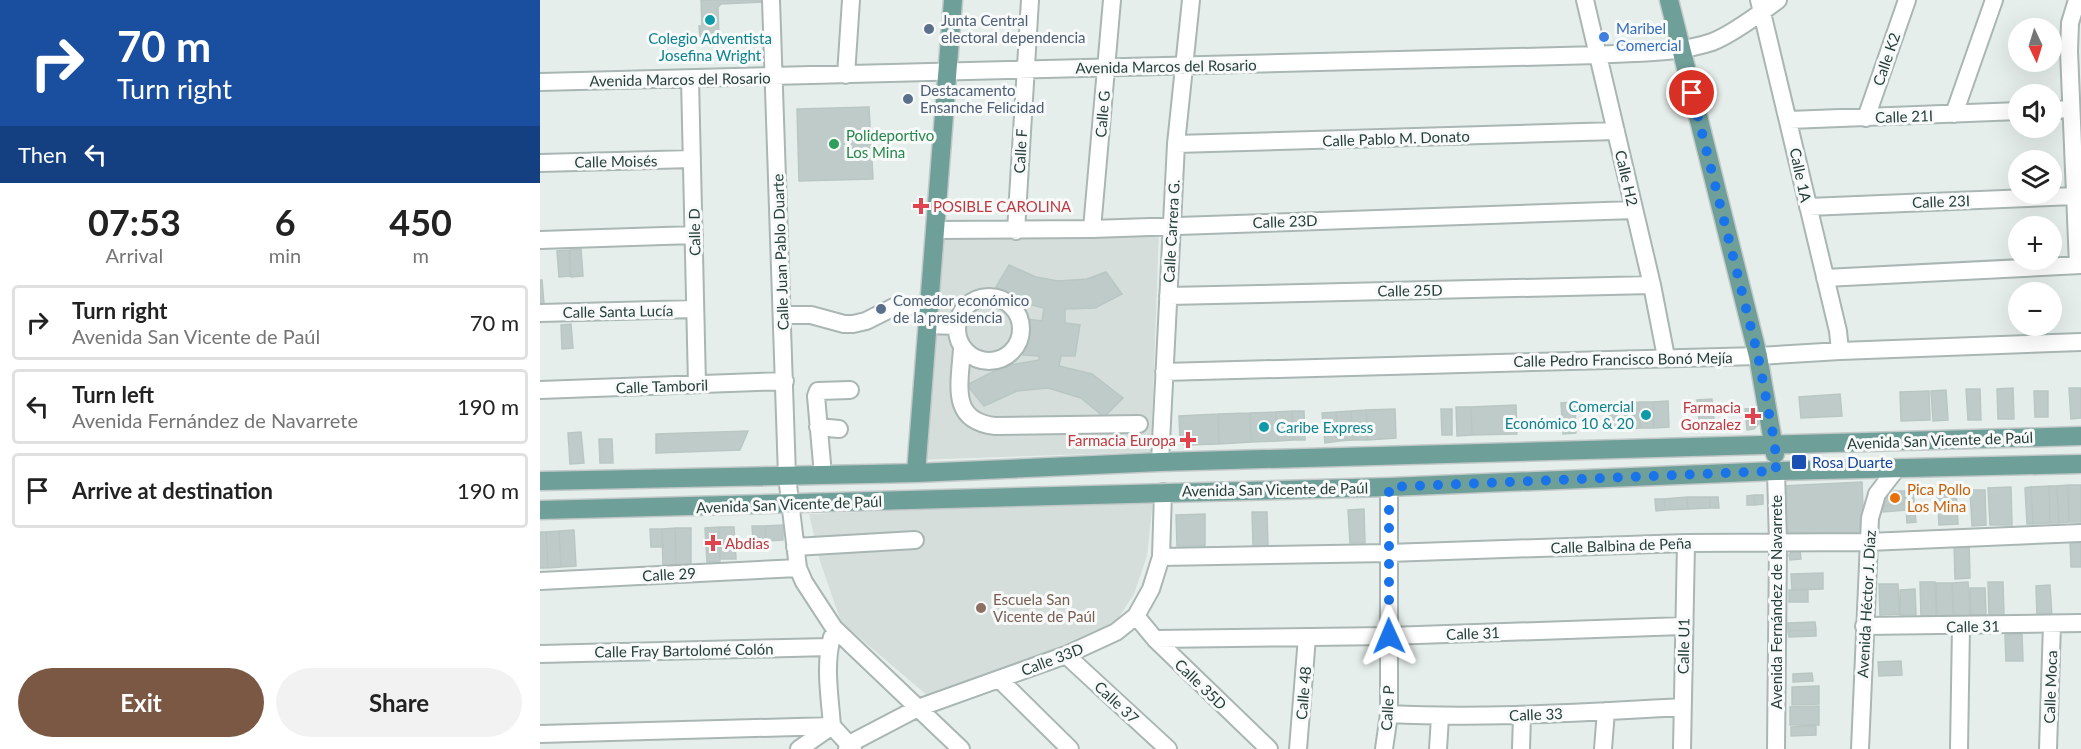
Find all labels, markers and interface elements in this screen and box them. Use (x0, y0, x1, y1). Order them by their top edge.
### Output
place label: Junta Central electoral dependencia (941, 11, 1086, 46)
marker: Colegio Adventista Josefina Wright (703, 13, 717, 27)
north arrow (2008, 18, 2062, 72)
map controls (2008, 18, 2062, 336)
place label: Maribel Comercial (1616, 19, 1682, 54)
text: 70 m (117, 21, 211, 71)
marker: Junta Central electoral dependencia (922, 22, 936, 36)
icon: right (18, 24, 96, 102)
place label: Colegio Adventista Josefina Wright (648, 29, 772, 64)
marker: Maribel Comercial (1597, 30, 1611, 44)
street label: Calle K2 (1869, 30, 1903, 88)
street label: Avenida Marcos del Rosario (1075, 55, 1257, 77)
pin (1666, 67, 1717, 118)
street label: Avenida Marcos del Rosario (589, 68, 771, 90)
text: Turn right (117, 72, 232, 105)
icon: arrive (1675, 76, 1708, 109)
place label: Destacamento Ensanche Felicidad (920, 81, 1044, 116)
button: sound (2008, 84, 2062, 138)
street label: Calle G (1091, 90, 1113, 138)
marker: Destacamento Ensanche Felicidad (901, 92, 915, 106)
street label: Calle 21I (1875, 106, 1933, 126)
place label: Polideportivo Los Mina (846, 126, 934, 161)
street label: Calle Pablo M. Donato (1322, 126, 1470, 150)
street label: Calle F (1010, 128, 1030, 174)
marker: Polideportivo Los Mina (827, 137, 841, 151)
icon: left (79, 138, 112, 171)
text: Then (18, 141, 67, 168)
street label: Calle 1A (1786, 146, 1816, 205)
street label: Calle H2 (1612, 148, 1642, 208)
button: layers (2008, 150, 2062, 204)
street label: Calle Moisés (574, 151, 658, 171)
street label: Calle Juan Pablo Duarte (768, 173, 792, 330)
street label: Calle Carrera G. (1159, 179, 1183, 283)
street label: Calle 23I (1912, 191, 1970, 211)
place label: POSIBLE CAROLINA (933, 197, 1072, 215)
marker: POSIBLE CAROLINA (914, 199, 928, 213)
text: 07:53 (88, 200, 181, 244)
text: 6 (275, 200, 296, 244)
text: 450 (389, 200, 452, 244)
street label: Calle D (685, 208, 703, 256)
street label: Calle 23D (1252, 211, 1318, 231)
button: + (2008, 216, 2062, 270)
text: Arrival (106, 243, 163, 267)
text: min (269, 243, 301, 267)
text: m (412, 243, 429, 267)
street label: Calle 25D (1377, 280, 1443, 300)
button: − (2008, 282, 2062, 336)
place label: Comedor económico de la presidencia (893, 291, 1029, 326)
text: Turn right (72, 297, 167, 324)
street label: Calle Santa Lucía (563, 301, 673, 321)
marker: Comedor económico de la presidencia (874, 302, 888, 316)
icon: right (21, 306, 54, 339)
text: 70 m (470, 309, 519, 336)
text: Avenida San Vicente de Paúl (72, 324, 320, 348)
street label: Calle Pedro Francisco Bonó Mejía (1513, 348, 1733, 370)
street label: Calle Tamboril (616, 375, 708, 397)
text: Turn left (72, 381, 154, 408)
icon: left (21, 390, 54, 423)
text: 190 m (457, 393, 519, 420)
place label: Comercial Económico 10 & 20 (1505, 397, 1634, 432)
place label: Farmacia Gonzalez (1681, 398, 1741, 433)
text: Avenida Fernández de Navarrete (72, 408, 358, 432)
marker: Comercial Económico 10 & 20 (1639, 408, 1653, 422)
marker: Farmacia Gonzalez (1746, 409, 1760, 423)
place label: Caribe Express (1276, 418, 1373, 436)
marker: Caribe Express (1257, 420, 1271, 434)
street label: Avenida San Vicente de Paúl (1847, 428, 2033, 452)
place label: Farmacia Europa (1068, 431, 1176, 449)
marker: Farmacia Europa (1181, 433, 1195, 447)
marker: Rosa Duarte (1790, 453, 1808, 471)
place label: Rosa Duarte (1812, 453, 1893, 471)
icon: arrive (21, 474, 54, 507)
text: Arrive at destination (72, 477, 273, 504)
text: 190 m (457, 477, 519, 504)
street label: Avenida San Vicente de Paúl (1182, 478, 1368, 500)
place label: Pica Pollo Los Mina (1907, 480, 1971, 515)
marker: Pica Pollo Los Mina (1888, 491, 1902, 505)
street label: Avenida San Vicente de Paúl (696, 492, 882, 516)
street label: Avenida Fernández de Navarrete (1767, 495, 1785, 709)
street label: Avenida Héctor J. Díaz (1853, 529, 1879, 678)
place label: Abdias (725, 534, 769, 552)
street label: Calle Balbina de Peña (1550, 534, 1692, 556)
marker: Abdias (706, 536, 720, 550)
street label: Calle 29 (642, 564, 696, 584)
place label: Escuela San Vicente de Paúl (993, 590, 1095, 625)
marker: Escuela San Vicente de Paúl (974, 601, 988, 615)
position arrow (1357, 604, 1421, 668)
street label: Calle 31 (1946, 617, 2000, 635)
street label: Calle U1 (1674, 618, 1692, 674)
street label: Calle 31 (1446, 623, 1500, 643)
street label: Calle Fray Bartolomé Colón (594, 639, 774, 661)
street label: Calle 33D (1018, 639, 1086, 679)
street label: Calle Moca (2040, 650, 2060, 724)
street label: Calle 35D (1171, 655, 1231, 713)
street label: Calle 48 (1292, 665, 1314, 721)
button: Exit (18, 668, 264, 737)
button: Share (276, 668, 522, 737)
street label: Calle 37 (1091, 677, 1143, 727)
street label: Calle P (1377, 685, 1397, 731)
street label: Calle 33 (1509, 704, 1563, 724)

